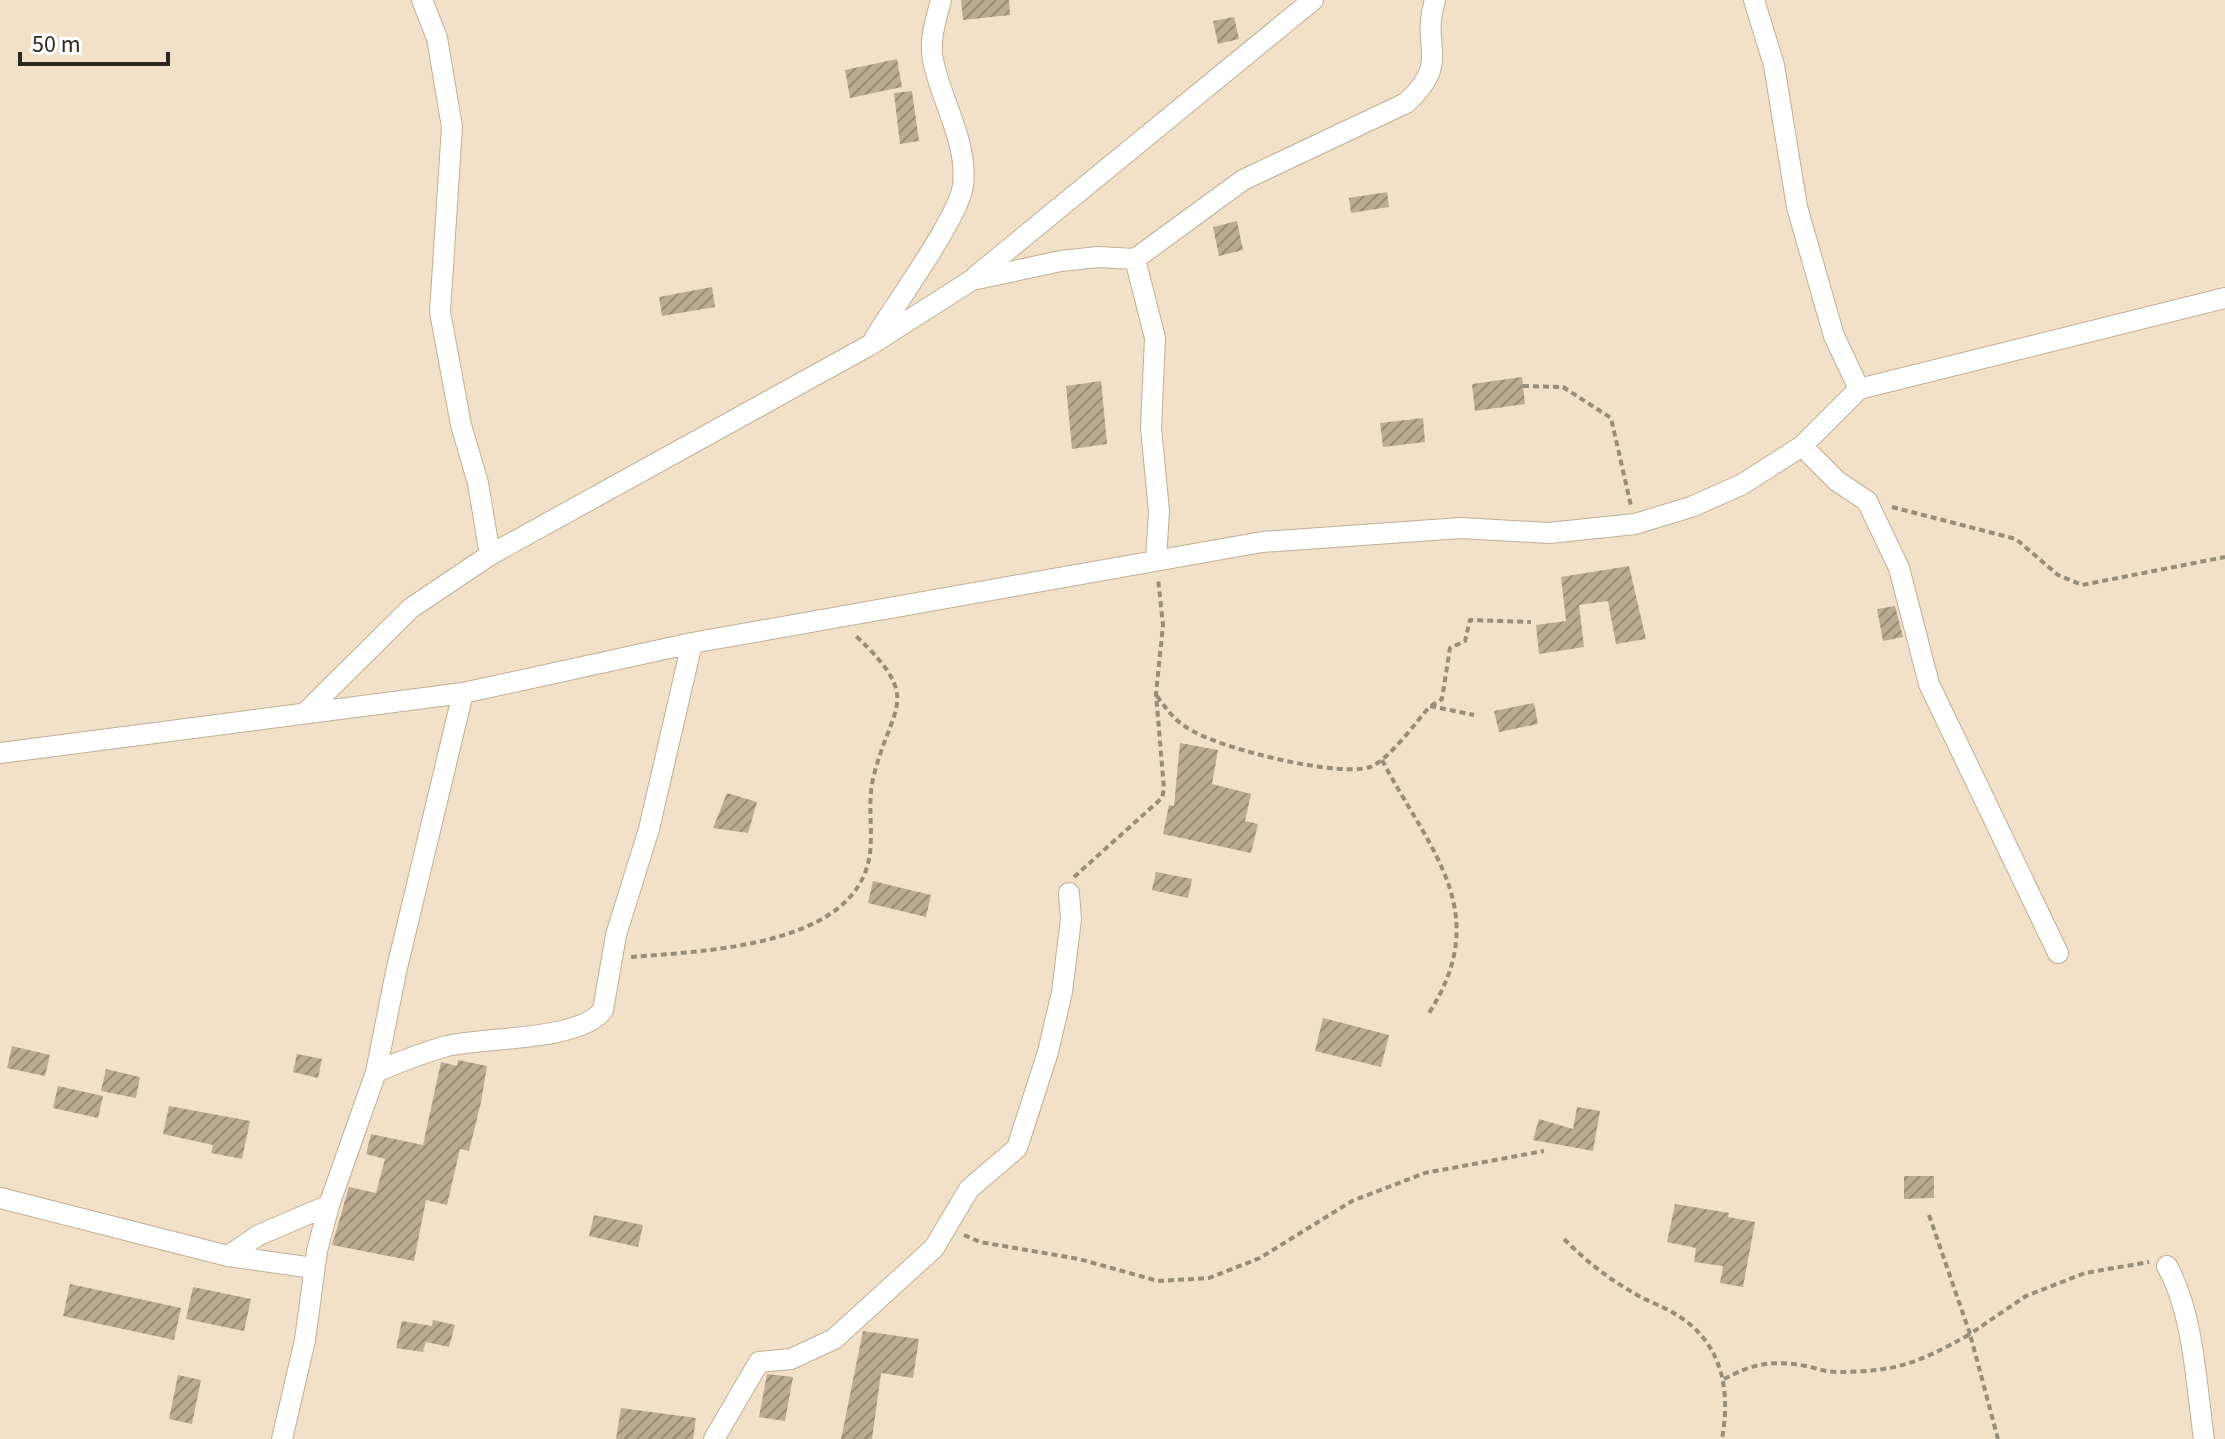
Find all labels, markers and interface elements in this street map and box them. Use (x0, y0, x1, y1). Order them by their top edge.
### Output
scale bar (20, 16, 168, 66)
text: 50 m (32, 27, 81, 62)

